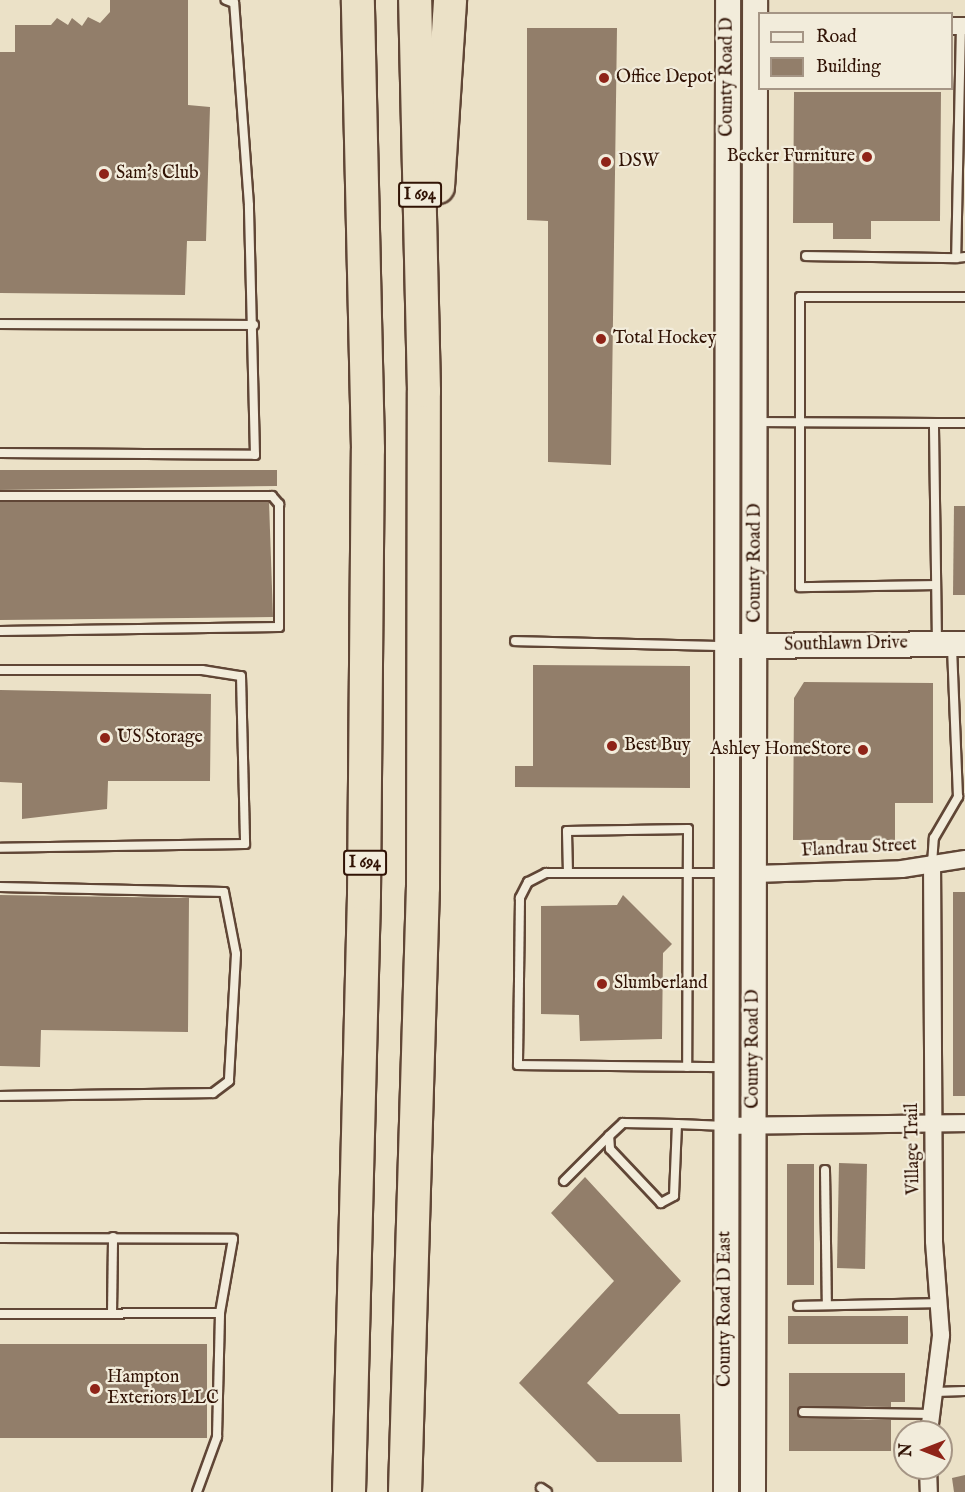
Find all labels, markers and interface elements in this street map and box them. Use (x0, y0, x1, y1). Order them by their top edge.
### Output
legend (758, 12, 953, 90)
street label: County Road D (717, 17, 739, 137)
text: Road (816, 26, 857, 49)
text: Building (816, 56, 881, 79)
place label: Office Depot (616, 67, 713, 89)
marker: Office Depot (597, 71, 611, 85)
place label: Becker Furniture (727, 146, 855, 168)
marker: Becker Furniture (860, 150, 874, 164)
place label: DSW (618, 151, 659, 173)
marker: DSW (599, 155, 613, 169)
place label: Sam's Club (116, 163, 199, 185)
marker: Sam's Club (97, 167, 111, 181)
road number: I 694 (398, 182, 442, 208)
place label: Total Hockey (613, 328, 716, 350)
marker: Total Hockey (594, 332, 608, 346)
street label: County Road D (745, 503, 767, 623)
street label: Southlawn Drive (784, 633, 908, 657)
place label: US Storage (117, 727, 203, 749)
marker: US Storage (98, 731, 112, 745)
place label: Best Buy (624, 735, 691, 757)
marker: Best Buy (605, 739, 619, 753)
place label: Ashley HomeStore (710, 739, 851, 761)
marker: Ashley HomeStore (856, 743, 870, 757)
street label: Flandrau Street (801, 835, 917, 863)
road number: I 694 (342, 850, 388, 876)
place label: Slumberland (614, 973, 708, 995)
marker: Slumberland (595, 977, 609, 991)
street label: County Road D (743, 989, 765, 1109)
street label: Village Trail (902, 1103, 926, 1195)
street label: County Road D East (715, 1231, 737, 1387)
place label: Hampton Exteriors LLC (107, 1368, 219, 1410)
marker: Hampton Exteriors LLC (88, 1382, 102, 1396)
north arrow (893, 1420, 953, 1480)
text: N (897, 1443, 917, 1457)

